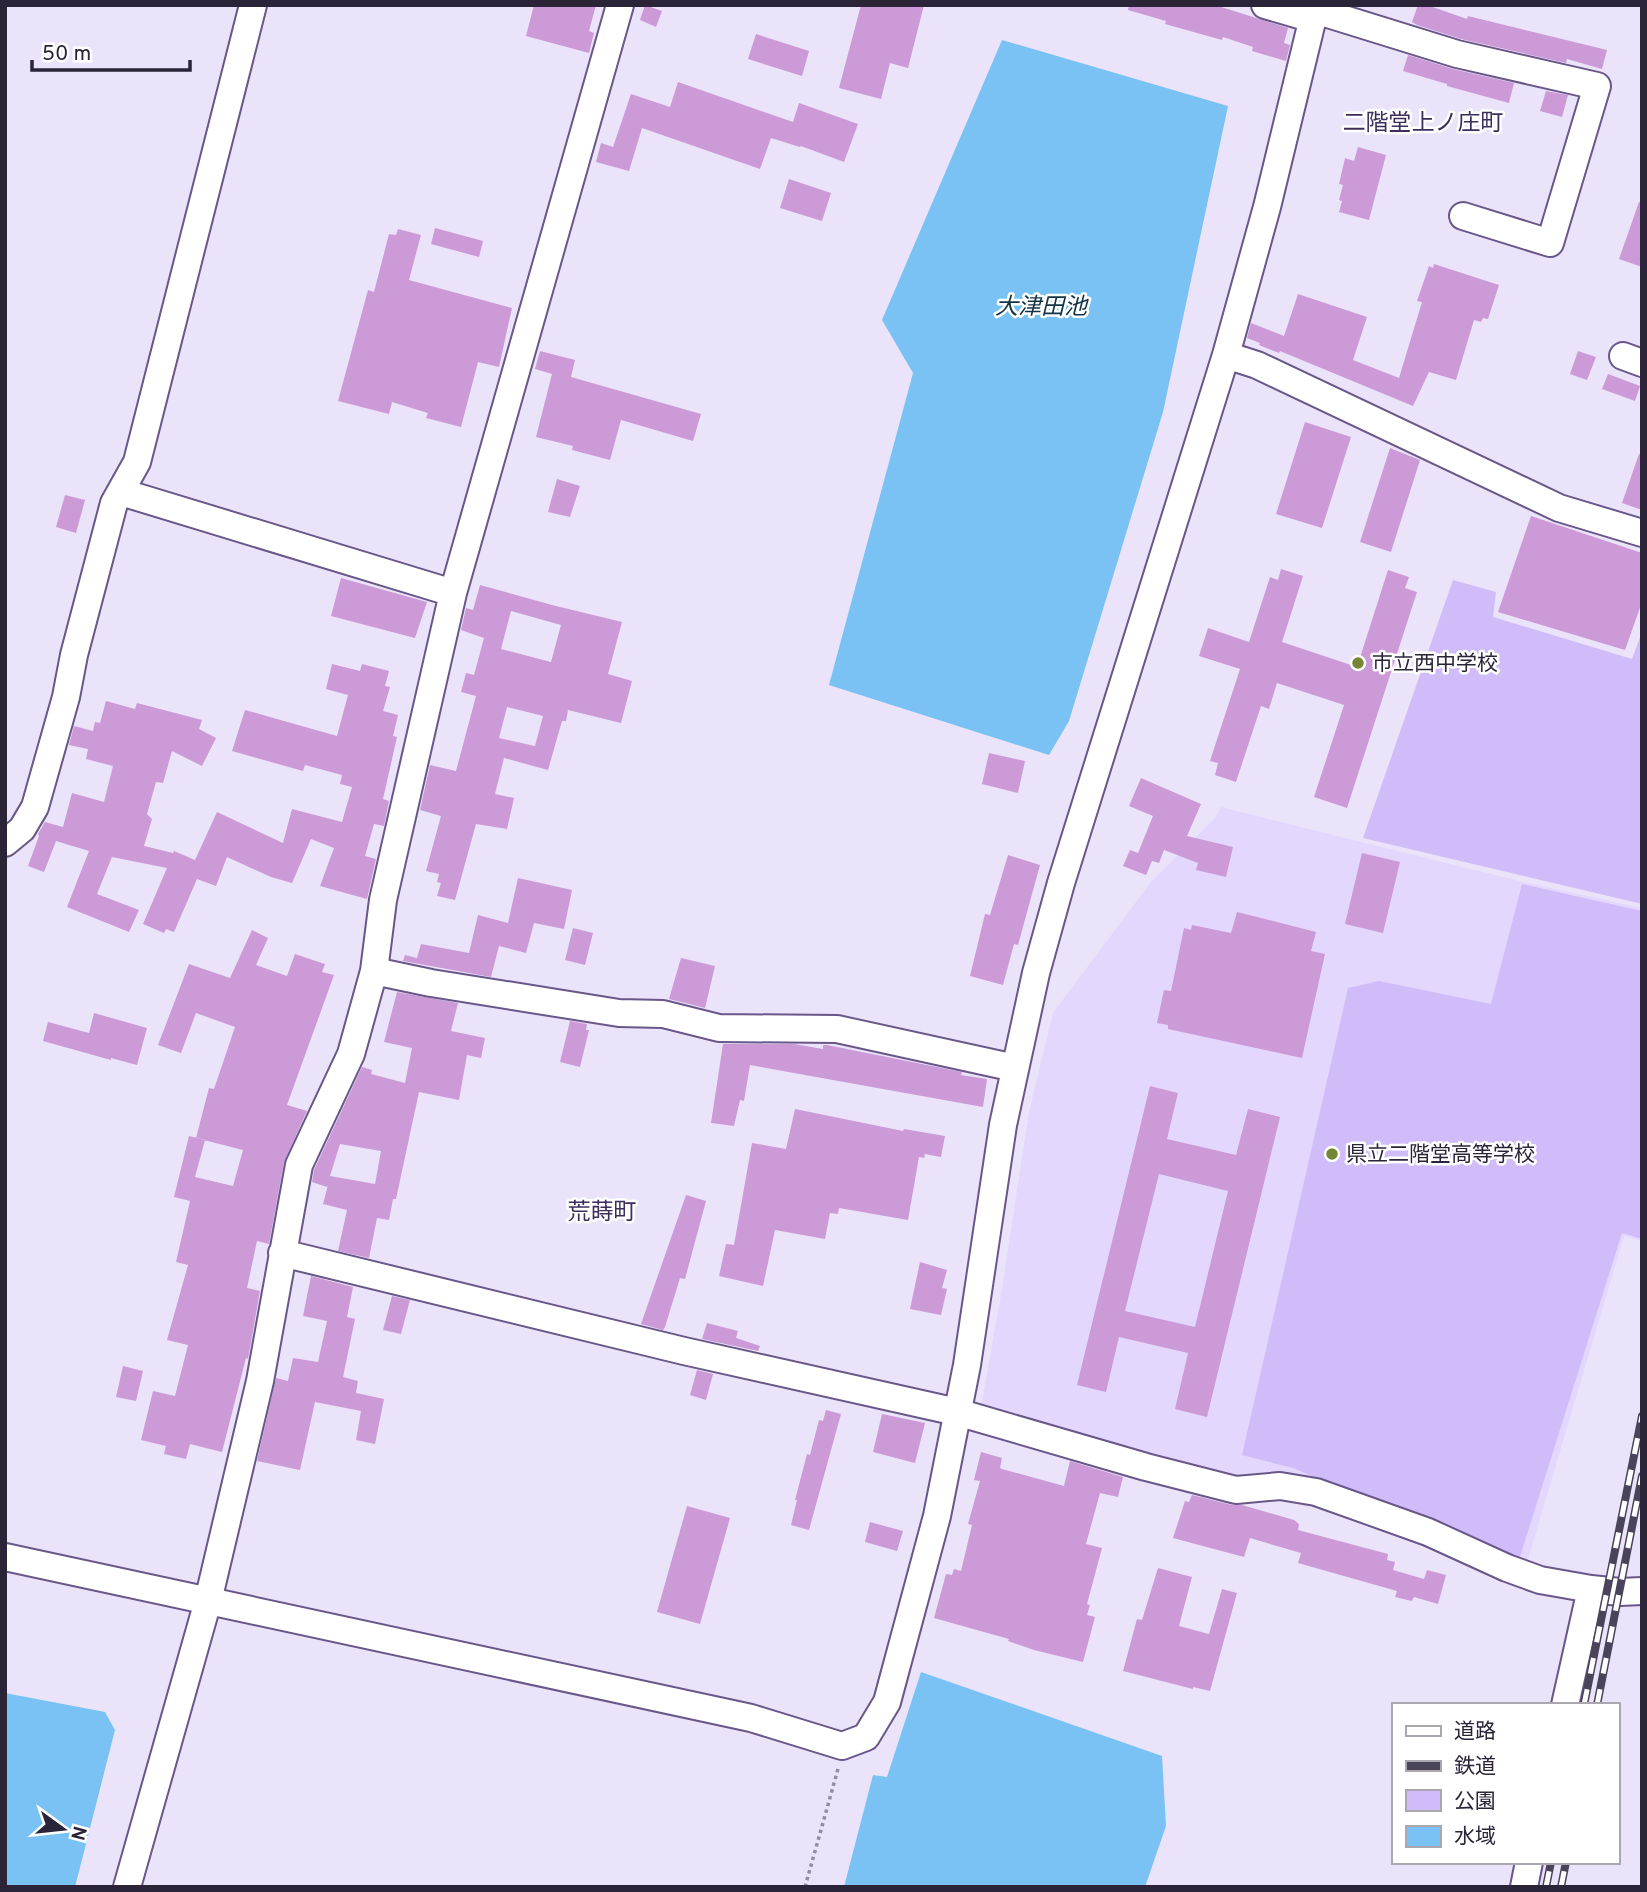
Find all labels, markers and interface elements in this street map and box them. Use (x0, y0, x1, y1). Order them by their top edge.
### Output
scale bar (32, 28, 189, 72)
text: 50 m (42, 41, 91, 68)
district label: 二階堂上ノ庄町 (1343, 110, 1504, 139)
water label: 大津田池 (995, 294, 1089, 323)
place label: 市立西中学校 (1372, 651, 1498, 678)
marker: 市立西中学校 (1350, 655, 1366, 671)
place label: 県立二階堂高等学校 (1346, 1142, 1535, 1169)
marker: 県立二階堂高等学校 (1324, 1146, 1340, 1162)
district label: 荒蒔町 (568, 1199, 637, 1228)
legend (1392, 1703, 1619, 1864)
text: 道路 (1454, 1719, 1496, 1746)
text: 鉄道 (1454, 1754, 1496, 1781)
text: 公園 (1454, 1789, 1496, 1816)
north arrow (28, 1794, 98, 1864)
text: N (64, 1823, 91, 1843)
text: 水域 (1454, 1824, 1496, 1851)

